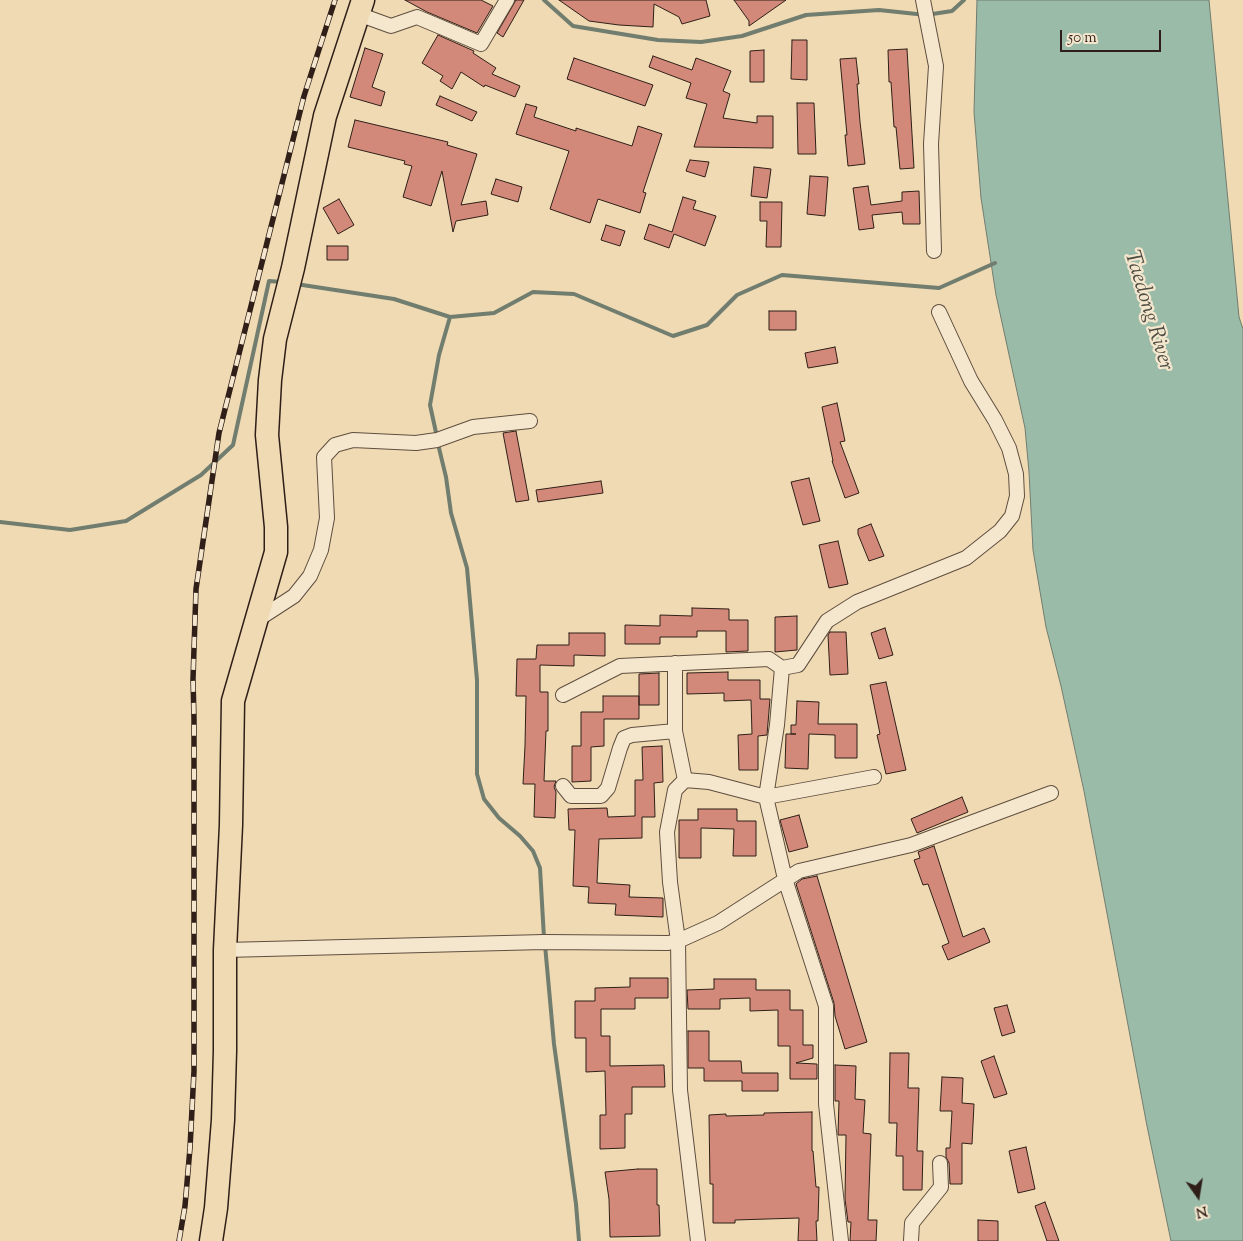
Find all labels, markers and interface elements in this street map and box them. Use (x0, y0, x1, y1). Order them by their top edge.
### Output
scale bar (1063, 20, 1164, 52)
text: 50 m (1068, 28, 1097, 49)
water label: Taedong River (1116, 248, 1178, 374)
north arrow (1173, 1171, 1223, 1221)
text: N (1194, 1200, 1209, 1222)

